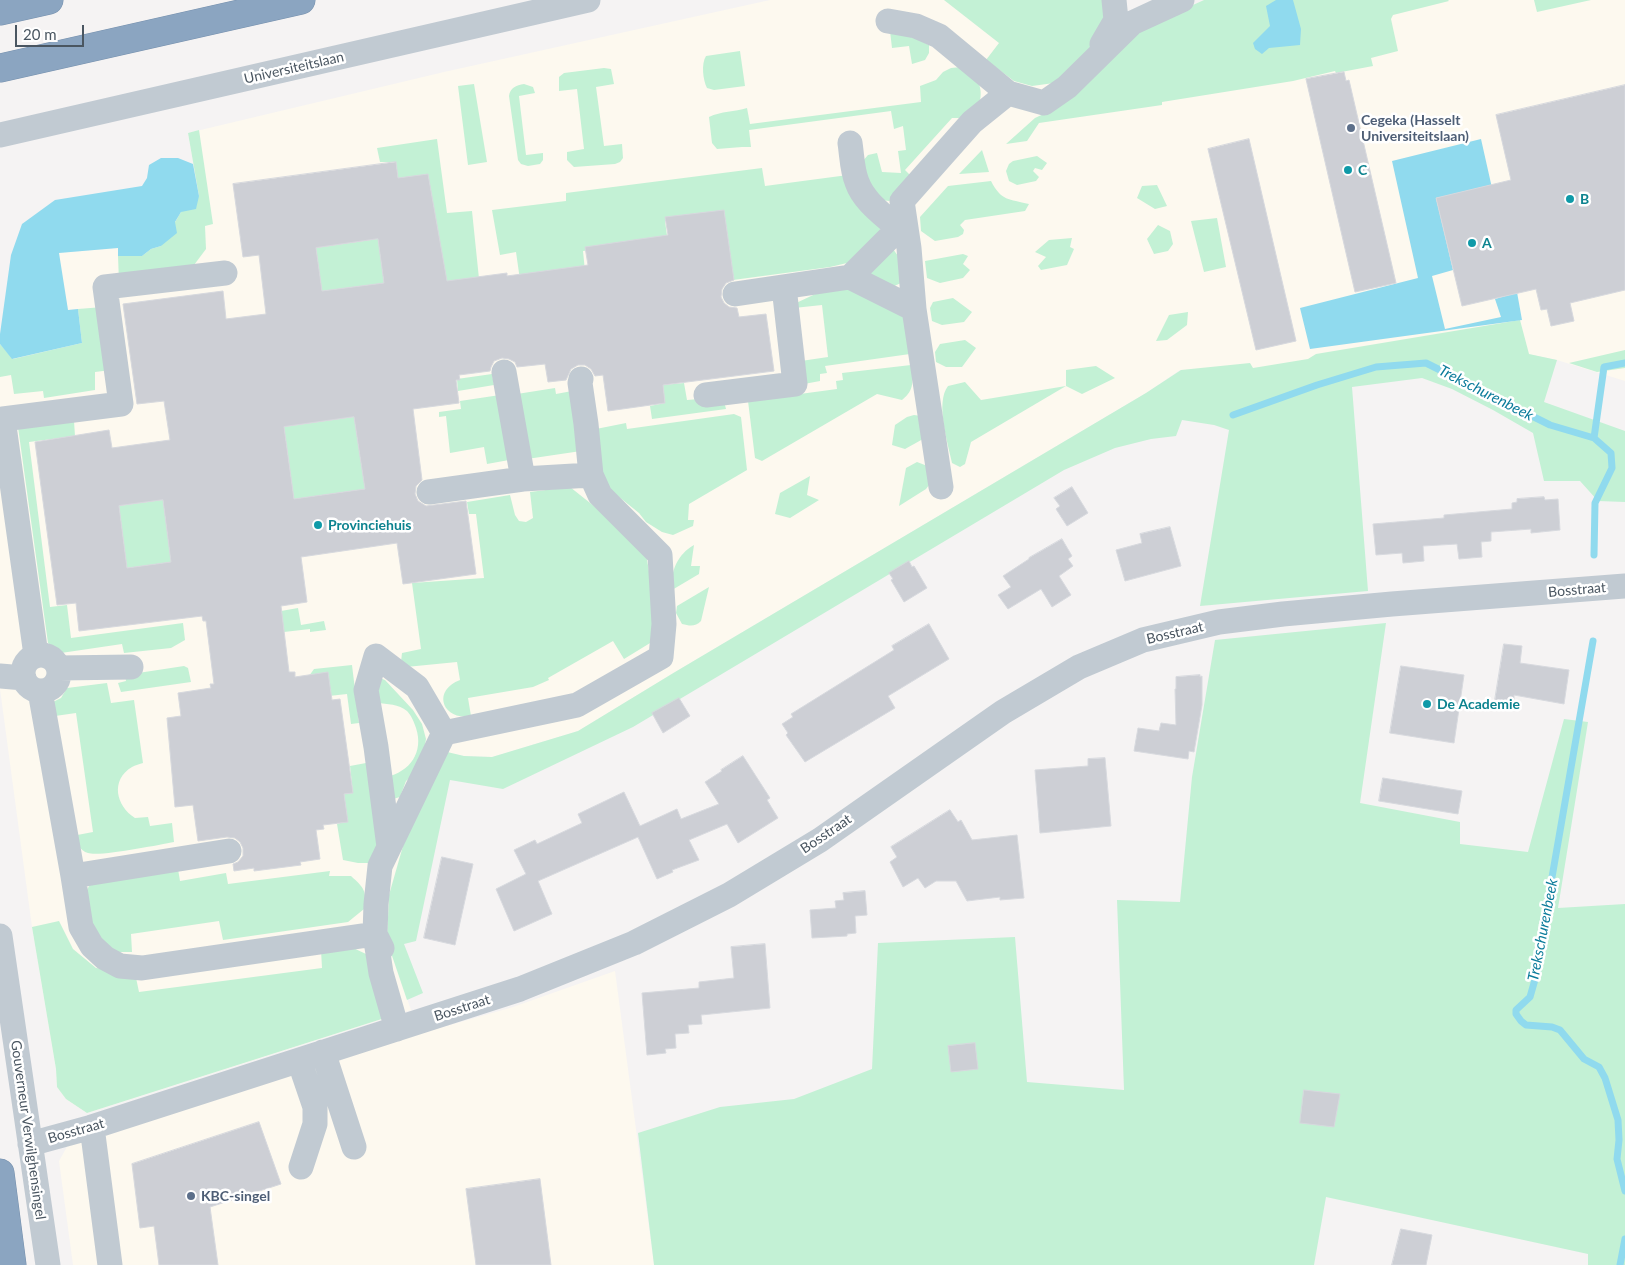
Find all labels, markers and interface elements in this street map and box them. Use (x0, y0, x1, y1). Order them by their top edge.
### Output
scale bar (18, 15, 86, 47)
text: 20 m (23, 25, 57, 43)
street label: Universiteitslaan (242, 48, 346, 88)
place label: Cegeka (Hasselt Universiteitslaan) (1361, 112, 1469, 144)
marker: Cegeka (Hasselt Universiteitslaan) (1345, 122, 1357, 134)
place label: C (1358, 162, 1367, 178)
marker: C (1342, 164, 1354, 176)
place label: B (1580, 191, 1589, 207)
marker: B (1564, 193, 1576, 205)
place label: A (1482, 235, 1492, 251)
marker: A (1466, 237, 1478, 249)
water label: Trekschurenbeek (1436, 361, 1536, 425)
place label: Provinciehuis (328, 517, 412, 533)
marker: Provinciehuis (312, 519, 324, 531)
street label: Bosstraat (1547, 579, 1607, 601)
street label: Bosstraat (1145, 618, 1205, 648)
place label: De Academie (1437, 696, 1520, 712)
marker: De Academie (1421, 698, 1433, 710)
street label: Bosstraat (797, 811, 855, 857)
water label: Trekschurenbeek (1524, 877, 1562, 983)
street label: Bosstraat (432, 991, 492, 1025)
street label: Gouverneur Verwilghensingel (7, 1039, 49, 1221)
street label: Bosstraat (46, 1115, 106, 1147)
place label: KBC-singel (201, 1188, 270, 1204)
marker: KBC-singel (185, 1190, 197, 1202)

